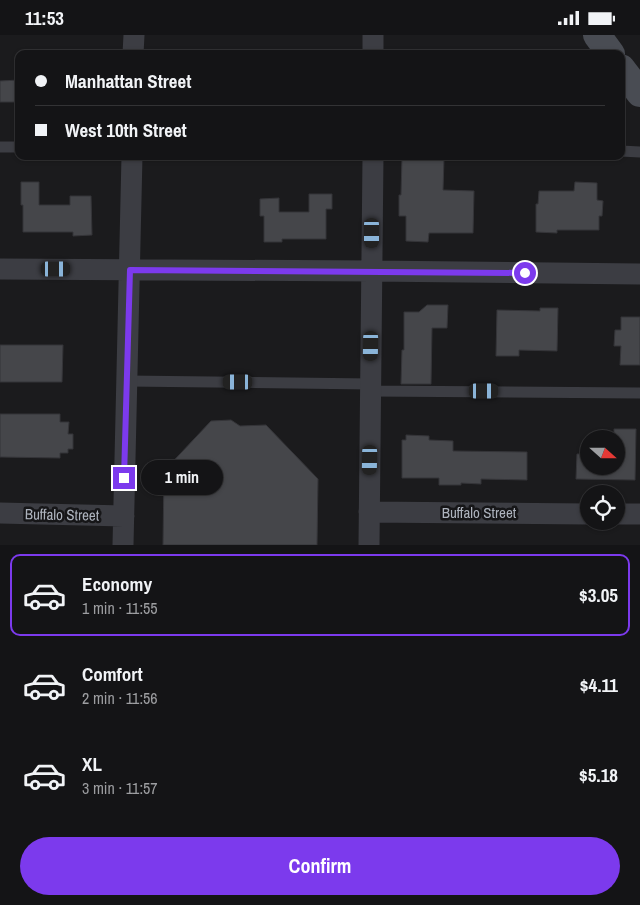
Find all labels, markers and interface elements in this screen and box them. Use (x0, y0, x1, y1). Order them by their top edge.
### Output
text: 11:53 (25, 5, 64, 31)
text: Manhattan Street (65, 68, 191, 94)
text: West 10th Street (65, 117, 187, 143)
car (364, 218, 379, 248)
car (41, 262, 71, 277)
route start (514, 262, 536, 284)
car (363, 331, 378, 361)
car (223, 375, 253, 390)
car (469, 384, 499, 399)
north arrow (580, 430, 625, 475)
map controls (580, 430, 625, 530)
car (362, 445, 377, 475)
callout: 1 min (142, 461, 224, 495)
text: 1 min (165, 466, 199, 488)
route end (113, 467, 135, 489)
button: locate (580, 485, 625, 530)
street label: Buffalo Street (442, 502, 517, 523)
street label: Buffalo Street (25, 503, 100, 526)
text: Economy (82, 571, 152, 597)
icon: car (22, 573, 67, 618)
text: $3.05 (579, 582, 618, 608)
text: 1 min · 11:55 (82, 597, 158, 619)
text: Comfort (82, 661, 143, 687)
icon: car (22, 663, 67, 708)
text: $4.11 (580, 672, 618, 698)
text: 2 min · 11:56 (82, 687, 158, 709)
text: XL (82, 751, 102, 777)
icon: car (22, 753, 67, 798)
text: $5.18 (579, 762, 618, 788)
text: 3 min · 11:57 (82, 777, 158, 799)
button: Confirm (20, 837, 620, 895)

